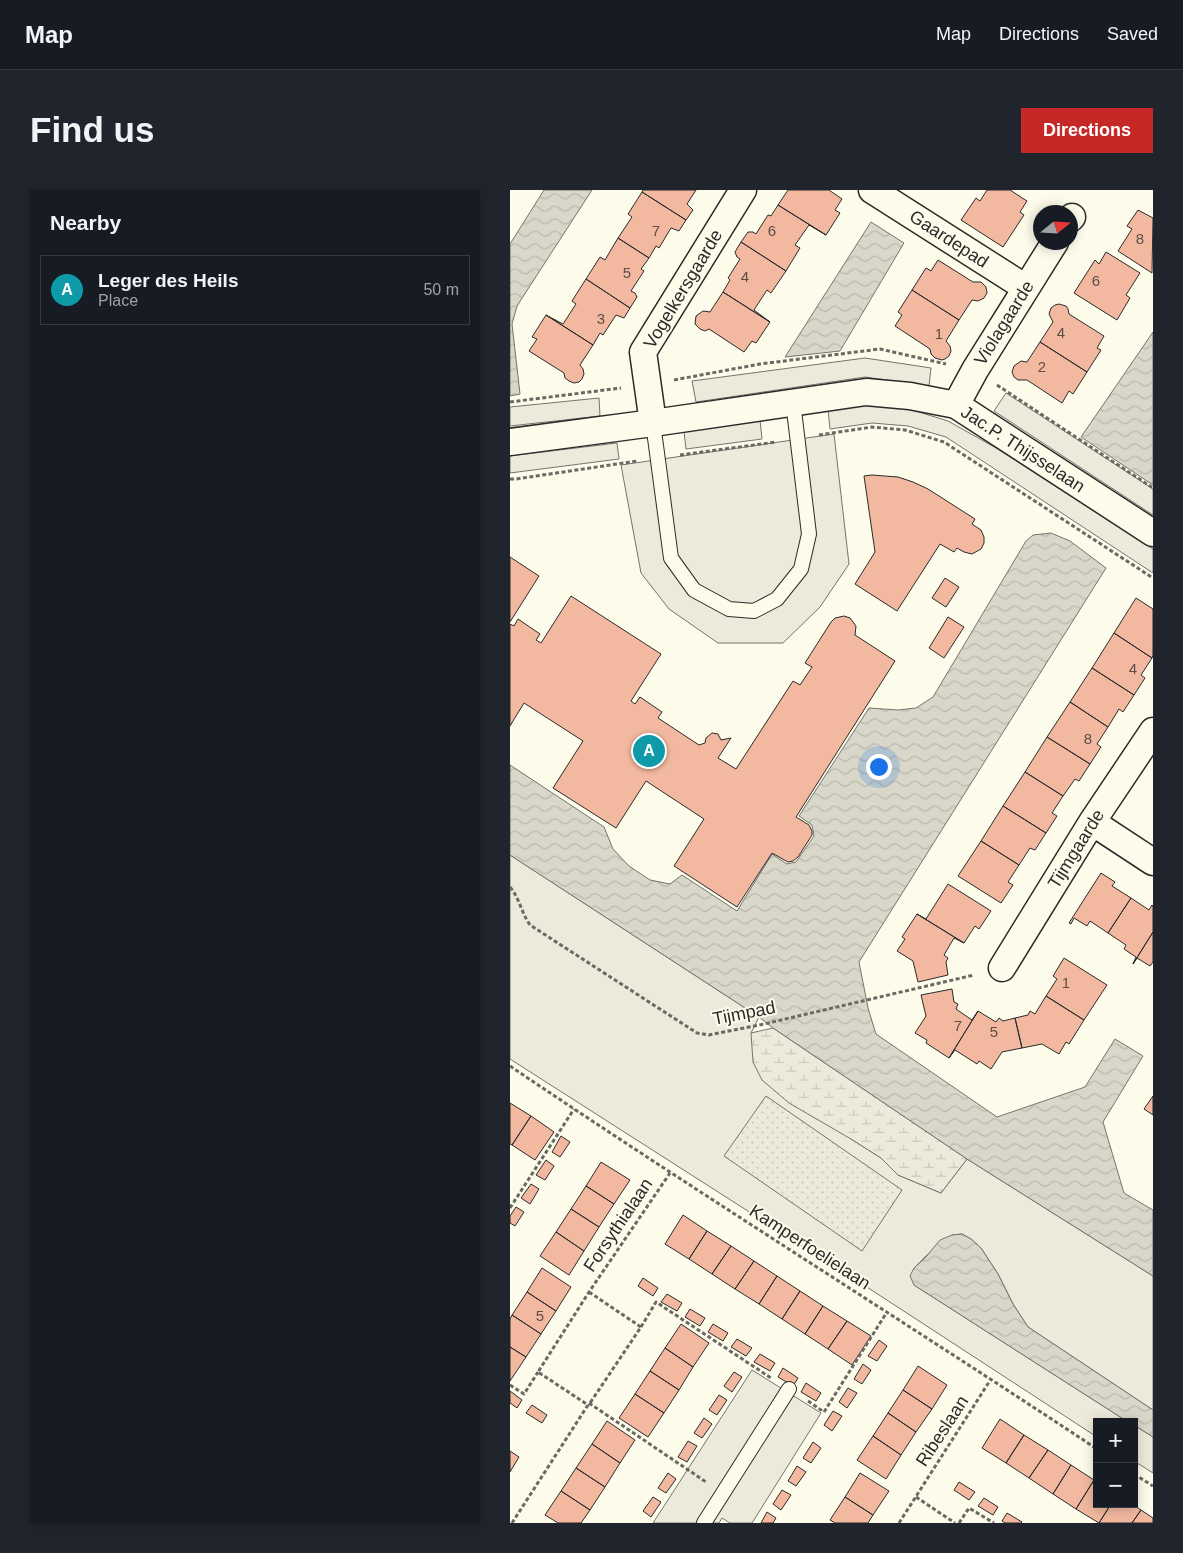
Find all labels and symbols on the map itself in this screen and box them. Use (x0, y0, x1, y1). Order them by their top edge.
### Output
north arrow (1033, 205, 1078, 250)
street label: Gaardepad (906, 206, 992, 272)
house number: 7 (652, 222, 660, 239)
house number: 6 (768, 222, 776, 239)
street label: Vogelkersgaarde (640, 226, 726, 352)
house number: 8 (1136, 230, 1144, 247)
house number: 5 (623, 264, 631, 281)
house number: 4 (741, 268, 749, 285)
house number: 6 (1092, 272, 1100, 289)
street label: Violagaarde (970, 277, 1038, 369)
house number: 3 (597, 310, 605, 327)
house number: 4 (1057, 324, 1065, 341)
house number: 1 (935, 325, 943, 342)
house number: 2 (1038, 358, 1046, 375)
street label: Jac.P. Thijsselaan (957, 402, 1089, 496)
house number: 4 (1129, 660, 1137, 677)
house number: 8 (1084, 730, 1092, 747)
pin: A (633, 732, 665, 770)
your location (866, 754, 892, 780)
street label: Tijmgaarde (1044, 806, 1108, 892)
house number: 1 (1062, 974, 1070, 991)
street label: Tijmpad (711, 997, 777, 1029)
house number: 7 (954, 1017, 962, 1034)
house number: 5 (990, 1023, 998, 1040)
street label: Forsythialaan (579, 1175, 657, 1275)
street label: Kamperfoelielaan (746, 1200, 874, 1294)
house number: 5 (536, 1307, 544, 1324)
street label: Ribeslaan (912, 1392, 972, 1470)

